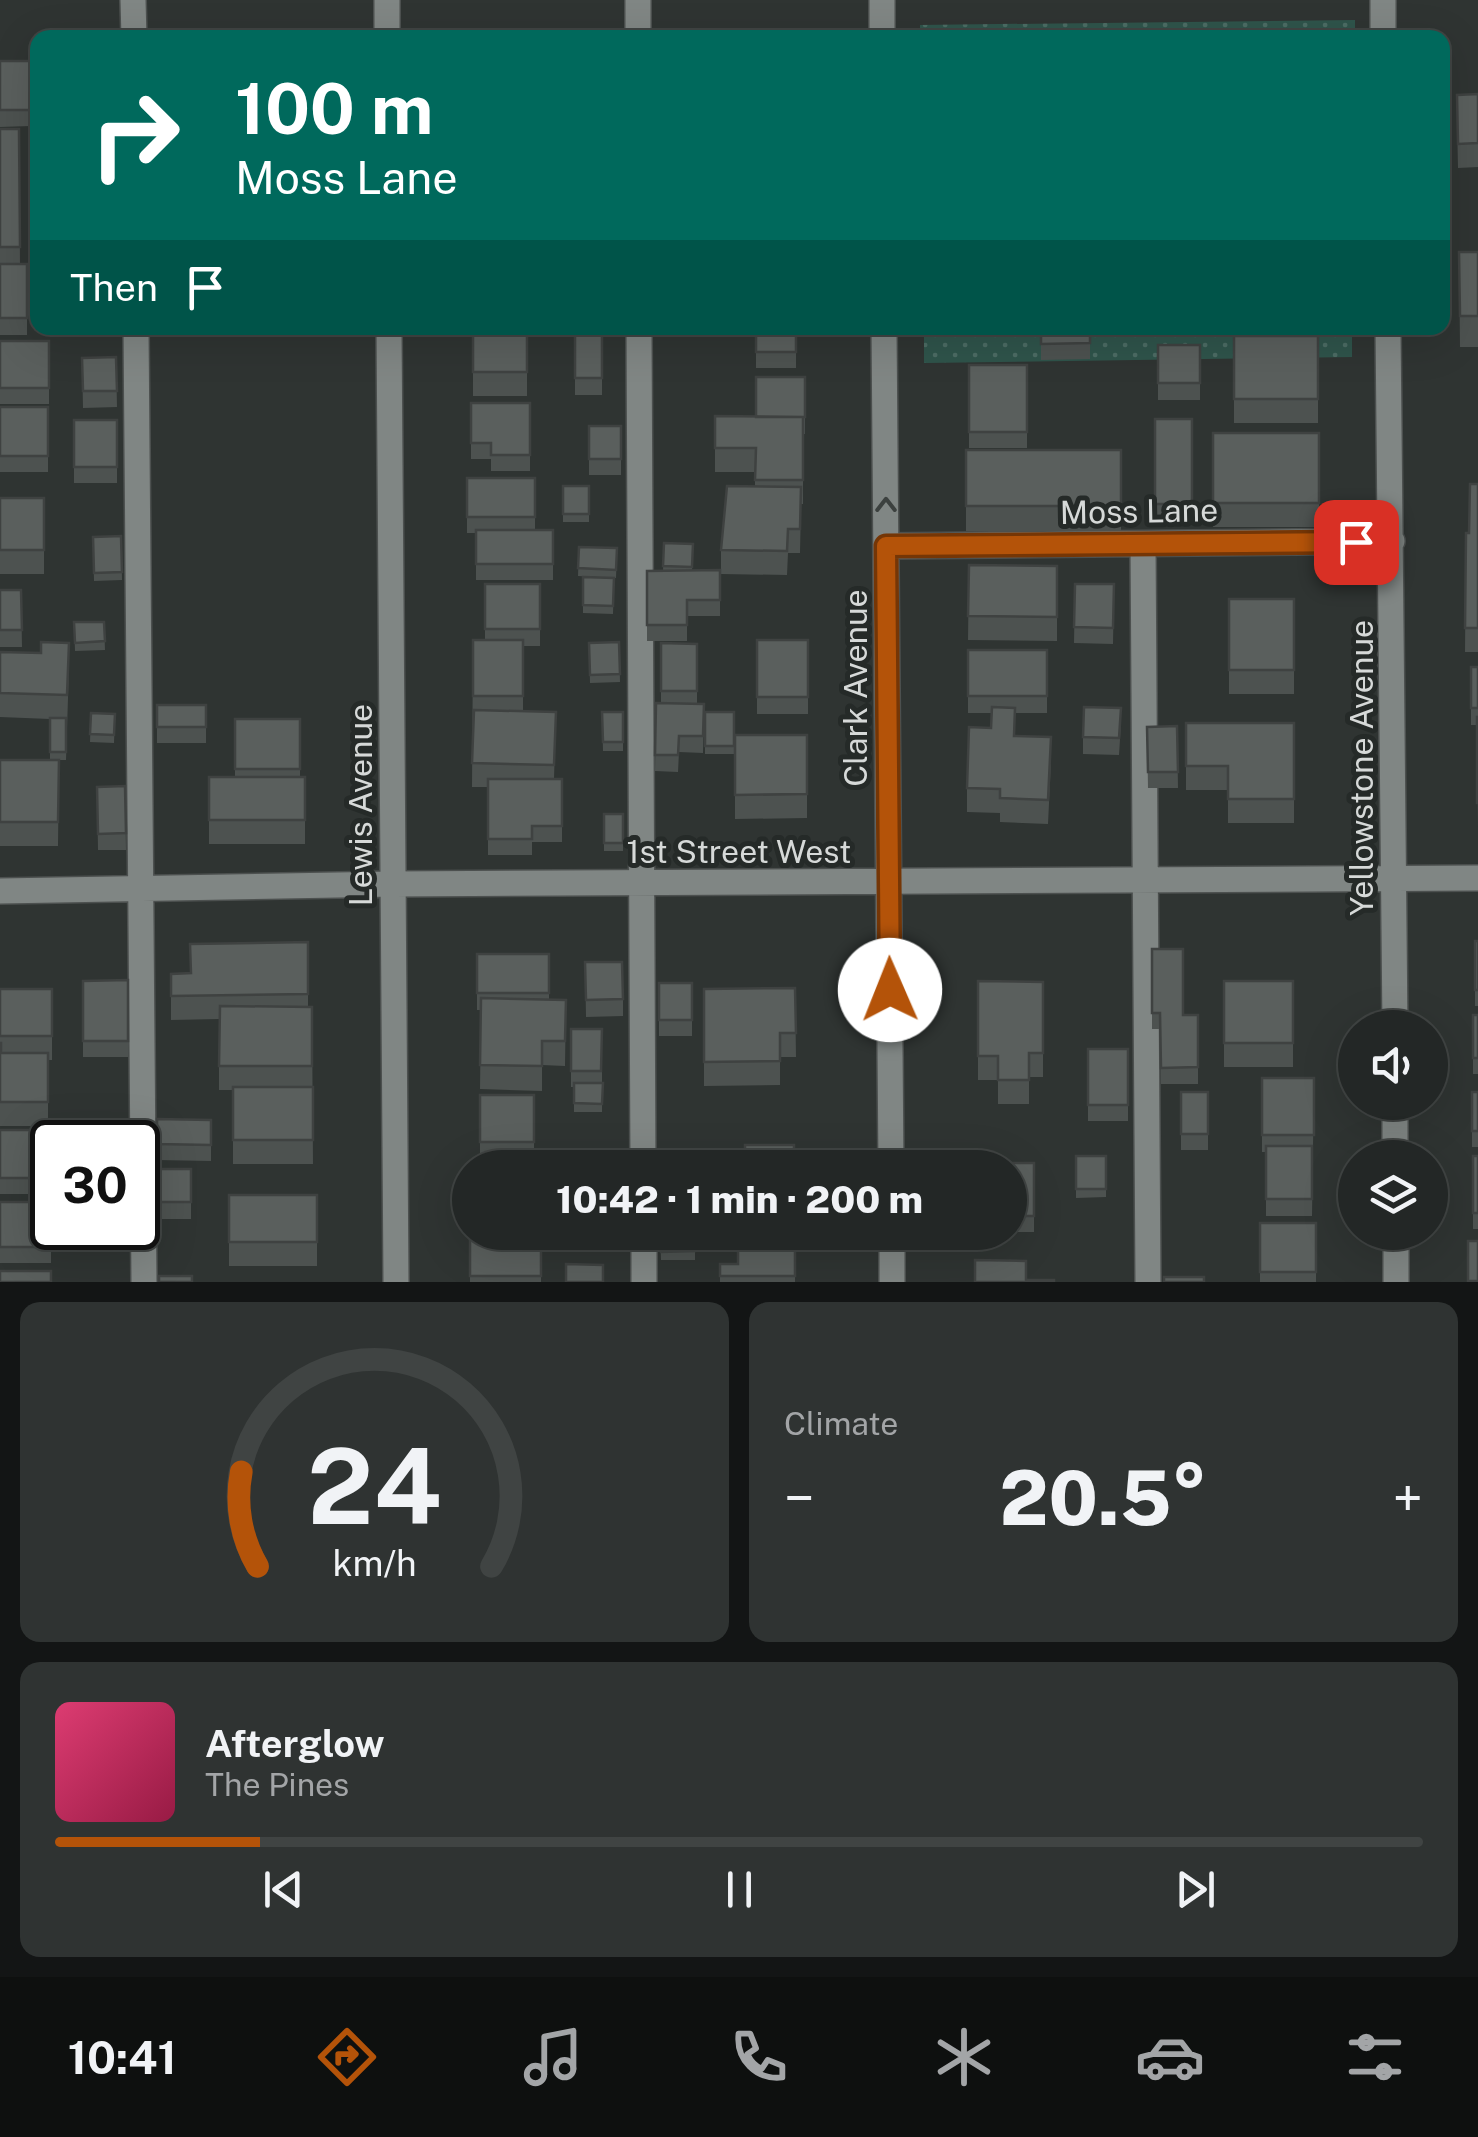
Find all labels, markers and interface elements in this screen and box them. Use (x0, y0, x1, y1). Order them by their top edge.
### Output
text: 100 m (235, 67, 433, 150)
icon: right (70, 70, 200, 200)
text: Moss Lane (235, 151, 458, 204)
icon: arrive (178, 260, 233, 315)
text: Then (70, 265, 158, 310)
street label: Moss Lane (1060, 491, 1218, 531)
one-way arrow (875, 497, 897, 512)
pin (1314, 500, 1399, 585)
icon: arrive (1329, 515, 1384, 570)
street label: Clark Avenue (837, 589, 874, 787)
street label: Yellowstone Avenue (1343, 620, 1380, 916)
street label: Lewis Avenue (342, 704, 379, 906)
street label: 1st Street West (627, 833, 851, 870)
position arrow (838, 938, 942, 1042)
map controls (1338, 1010, 1448, 1250)
button: sound (1338, 1010, 1448, 1120)
speed limit sign: 30 (30, 1120, 160, 1250)
button: layers (1338, 1140, 1448, 1250)
text: 10:42 · 1 min · 200 m (556, 1177, 923, 1222)
text: Climate (784, 1405, 898, 1442)
text: 24 (307, 1425, 442, 1547)
text: 20.5° (1000, 1454, 1207, 1542)
text: − (784, 1466, 815, 1530)
text: + (1393, 1466, 1423, 1530)
text: km/h (332, 1542, 417, 1584)
text: Afterglow (205, 1721, 385, 1766)
text: The Pines (205, 1766, 349, 1803)
icon: previous (256, 1862, 311, 1917)
icon: pause (712, 1862, 767, 1917)
icon: next (1168, 1862, 1223, 1917)
icon: directions (312, 2022, 382, 2092)
icon: music (518, 2022, 588, 2092)
icon: phone (724, 2022, 794, 2092)
icon: climate (929, 2022, 999, 2092)
icon: car (1135, 2022, 1205, 2092)
icon: filters (1340, 2022, 1410, 2092)
text: 10:41 (68, 2031, 177, 2084)

